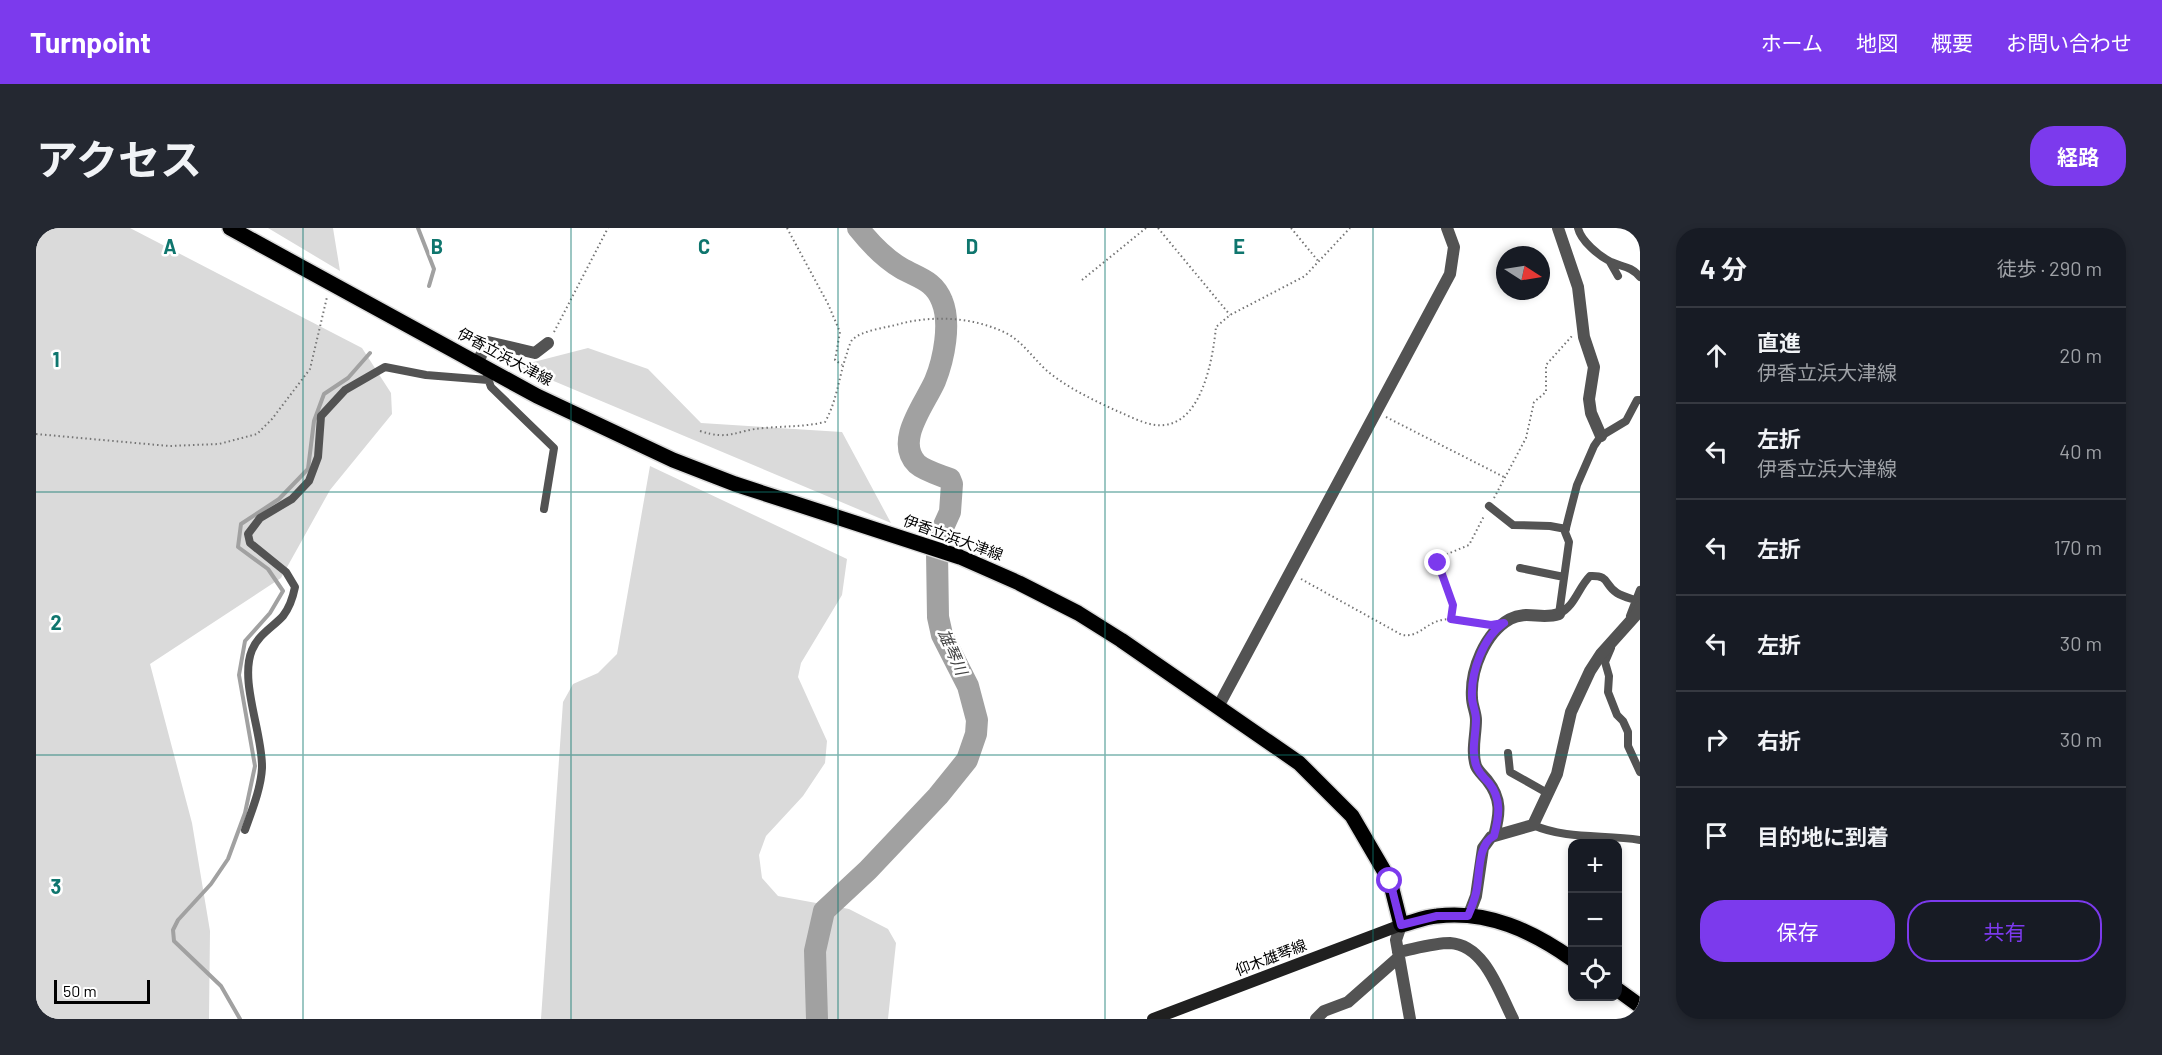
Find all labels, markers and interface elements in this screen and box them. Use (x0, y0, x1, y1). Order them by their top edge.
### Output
text: Turnpoint (30, 25, 151, 59)
text: ホーム (1761, 30, 1823, 55)
text: 地図 (1856, 30, 1898, 55)
text: 概要 (1931, 30, 1973, 55)
text: お問い合わせ (2006, 30, 2132, 55)
button: 経路 (2030, 126, 2126, 186)
text: アクセス (36, 133, 202, 183)
text: A (163, 234, 177, 258)
text: B (431, 234, 443, 258)
text: C (698, 234, 710, 258)
text: D (966, 234, 978, 258)
text: E (1233, 234, 1245, 258)
north arrow (1496, 246, 1550, 300)
text: 4 分 (1700, 253, 1747, 284)
text: 徒歩 · 290 m (1997, 256, 2102, 280)
street label: 伊香立浜大津線 (455, 324, 556, 389)
text: 直進 (1757, 329, 1801, 355)
icon: ahead (1700, 339, 1733, 372)
text: 20 m (2059, 343, 2102, 367)
text: 1 (52, 347, 60, 371)
text: 伊香立浜大津線 (1757, 360, 1897, 384)
text: 左折 (1757, 425, 1801, 451)
icon: left (1700, 435, 1733, 468)
text: 40 m (2059, 439, 2102, 463)
text: 伊香立浜大津線 (1757, 456, 1897, 480)
street label: 伊香立浜大津線 (901, 511, 1006, 563)
icon: left (1700, 531, 1733, 564)
text: 左折 (1757, 535, 1801, 561)
text: 170 m (2054, 535, 2102, 559)
route end (1424, 549, 1450, 575)
text: 2 (50, 610, 62, 634)
water label: 雄琴川 (935, 626, 973, 679)
icon: left (1700, 627, 1733, 660)
text: 左折 (1757, 631, 1801, 657)
text: 30 m (2060, 631, 2102, 655)
icon: right (1700, 723, 1733, 756)
text: 右折 (1757, 727, 1801, 753)
text: 30 m (2060, 727, 2102, 751)
icon: arrive (1700, 819, 1733, 852)
text: 目的地に到着 (1757, 823, 1889, 849)
map controls (1568, 839, 1622, 1001)
button: + (1568, 839, 1622, 893)
route start (1376, 867, 1402, 893)
text: 3 (51, 874, 61, 898)
button: − (1568, 893, 1622, 947)
button: 保存 (1700, 900, 1895, 962)
button: 共有 (1907, 900, 2102, 962)
street label: 仰木雄琴線 (1231, 935, 1309, 979)
button: locate (1568, 947, 1622, 1001)
scale bar (54, 977, 150, 1004)
text: 50 m (63, 981, 97, 1000)

